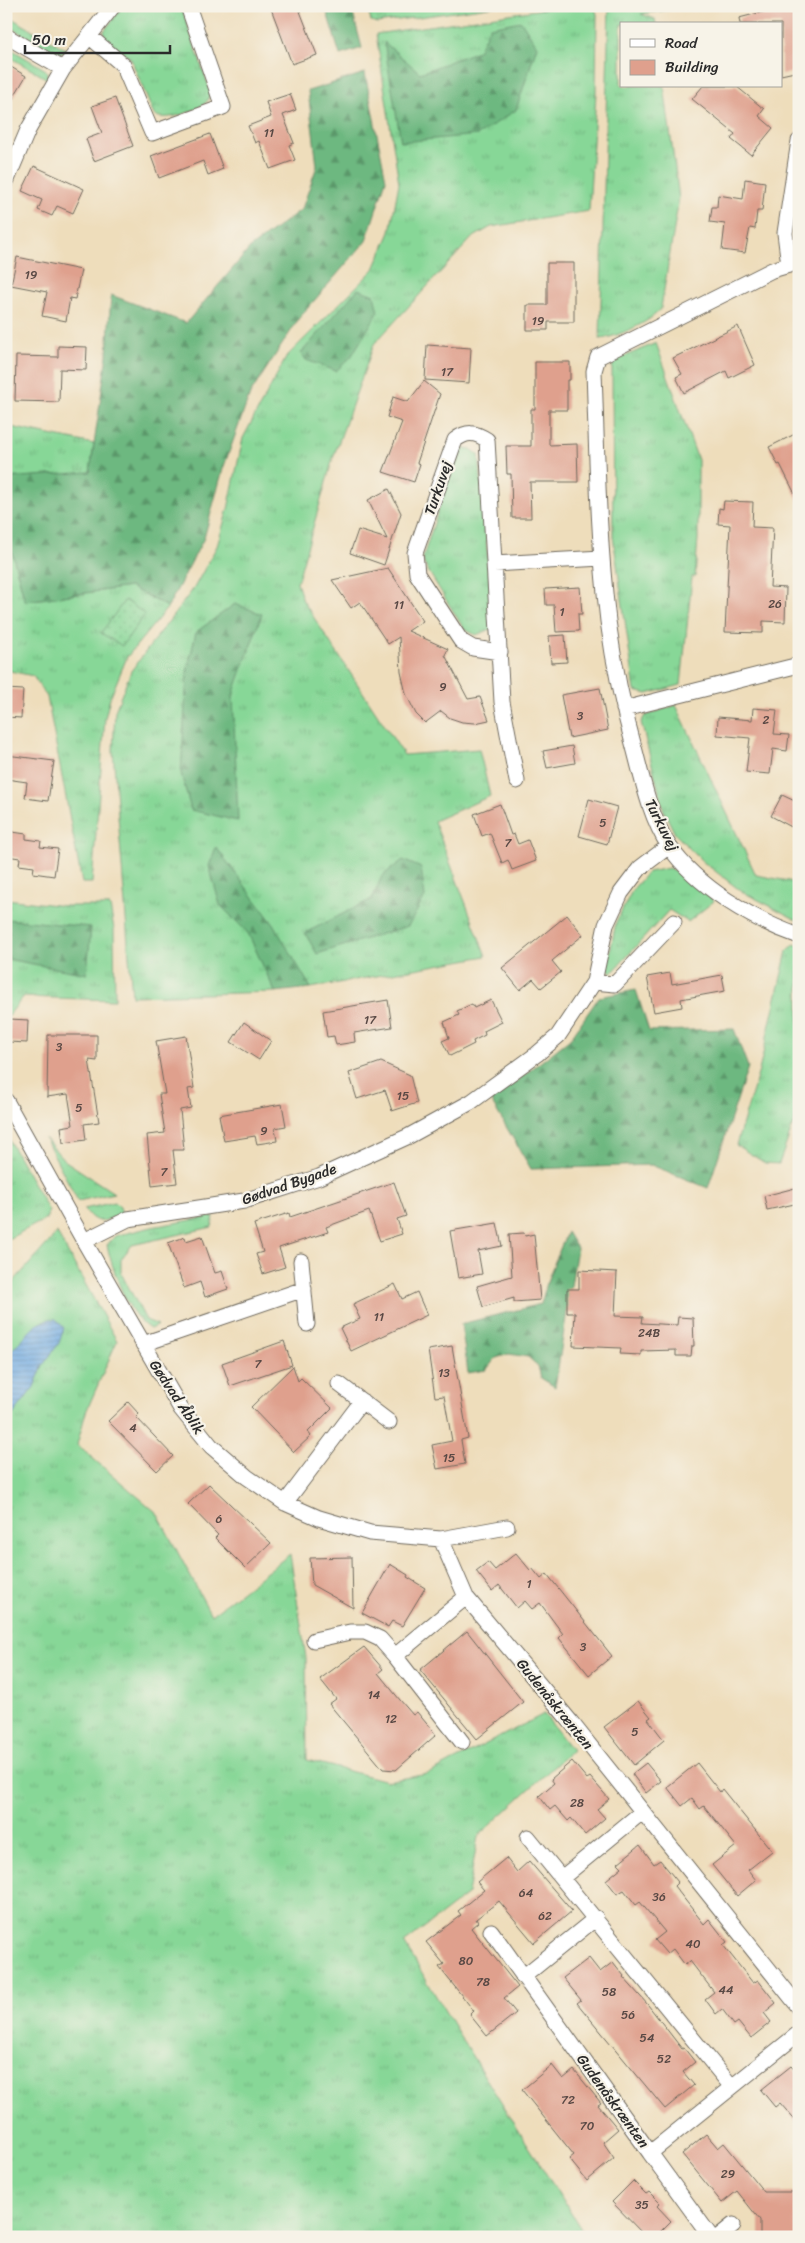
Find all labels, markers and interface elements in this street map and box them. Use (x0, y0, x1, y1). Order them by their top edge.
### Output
scale bar (25, 22, 170, 54)
legend (620, 22, 782, 88)
text: 50 m (32, 27, 67, 53)
text: Road (665, 30, 698, 56)
text: Building (665, 54, 719, 80)
house number: 11 (264, 122, 274, 144)
house number: 19 (25, 264, 37, 286)
house number: 19 (532, 310, 544, 332)
house number: 17 (441, 361, 454, 383)
street label: Turkuvej (417, 457, 459, 519)
house number: 26 (768, 593, 782, 615)
house number: 11 (394, 594, 404, 616)
house number: 1 (559, 601, 565, 623)
house number: 9 (439, 676, 447, 698)
house number: 3 (577, 705, 584, 727)
house number: 2 (763, 709, 770, 731)
street label: Turkuvej (638, 794, 686, 856)
house number: 5 (599, 812, 607, 834)
house number: 7 (505, 832, 513, 854)
house number: 17 (364, 1009, 377, 1031)
house number: 3 (56, 1036, 63, 1058)
house number: 15 (397, 1085, 409, 1107)
house number: 5 (75, 1097, 83, 1119)
house number: 9 (260, 1120, 268, 1142)
street label: Gødvad Bygade (238, 1156, 340, 1212)
house number: 7 (161, 1161, 169, 1183)
house number: 11 (374, 1306, 384, 1328)
house number: 24B (638, 1322, 660, 1344)
house number: 7 (255, 1353, 263, 1375)
street label: Gødvad Åblik (142, 1354, 212, 1440)
house number: 13 (438, 1362, 450, 1384)
house number: 4 (129, 1417, 137, 1439)
house number: 15 (443, 1447, 455, 1469)
house number: 6 (216, 1508, 223, 1530)
house number: 1 (526, 1573, 532, 1595)
house number: 3 (580, 1636, 587, 1658)
street label: Gudenåskrænten (510, 1652, 600, 1756)
house number: 14 (368, 1684, 381, 1706)
house number: 12 (385, 1708, 397, 1730)
house number: 5 (631, 1721, 639, 1743)
house number: 28 (570, 1792, 584, 1814)
house number: 64 (519, 1882, 534, 1904)
house number: 36 (652, 1886, 666, 1908)
house number: 62 (538, 1905, 552, 1927)
house number: 40 (685, 1933, 701, 1955)
house number: 80 (459, 1950, 474, 1972)
house number: 78 (476, 1971, 490, 1993)
house number: 44 (718, 1979, 734, 2001)
house number: 58 (602, 1981, 616, 2003)
house number: 56 (621, 2004, 635, 2026)
house number: 54 (640, 2027, 655, 2049)
street label: Gudenåskrænten (570, 2048, 656, 2154)
house number: 52 (657, 2048, 671, 2070)
house number: 72 (561, 2089, 575, 2111)
house number: 70 (580, 2115, 595, 2137)
house number: 29 (721, 2163, 735, 2185)
house number: 35 (635, 2194, 649, 2216)

